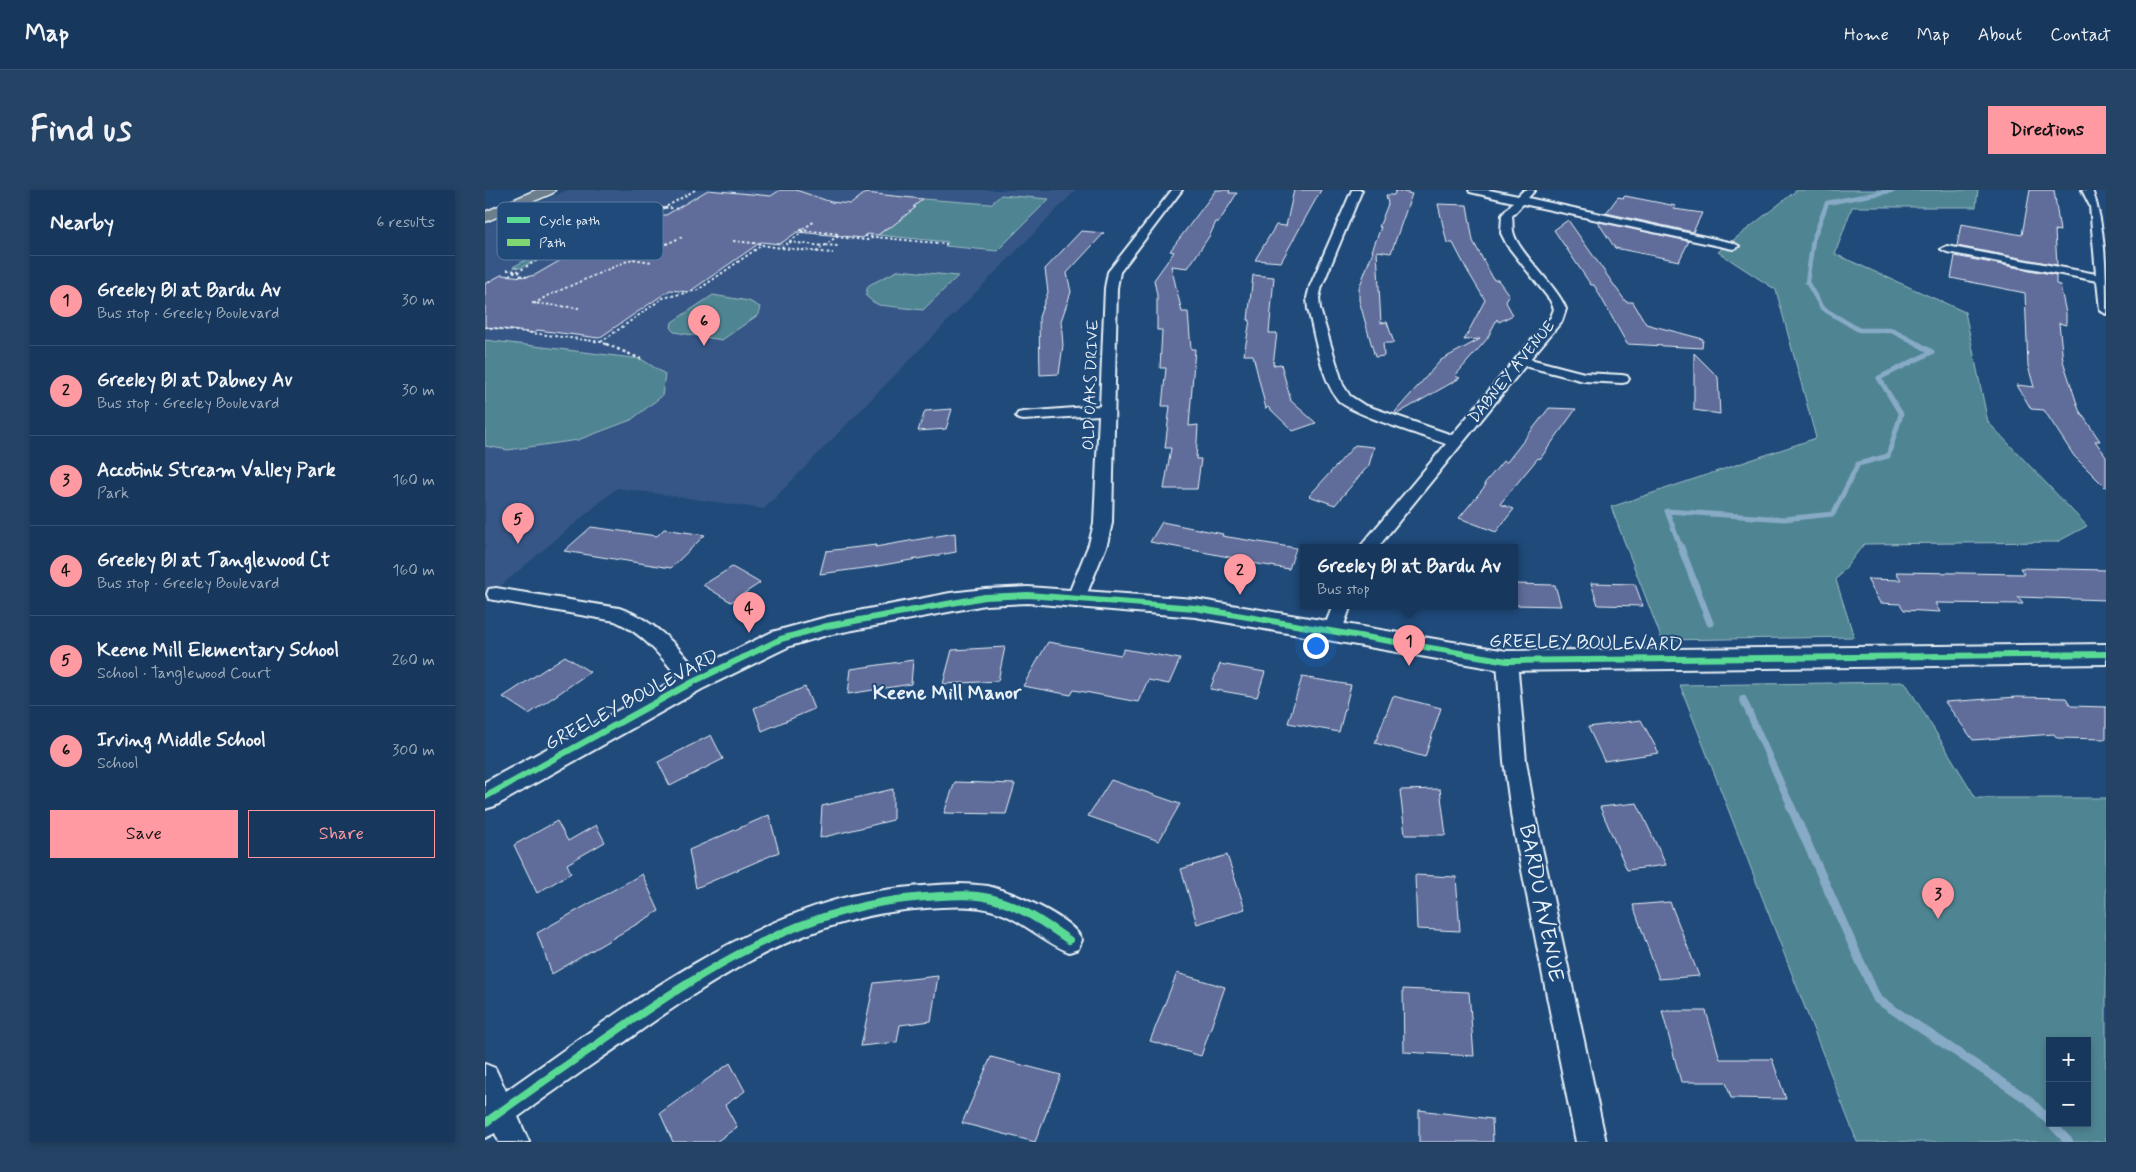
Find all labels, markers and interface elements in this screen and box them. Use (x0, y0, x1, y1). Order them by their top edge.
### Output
text: Map (25, 19, 69, 50)
text: Home (1844, 23, 1889, 47)
text: Map (1917, 23, 1950, 47)
text: About (1978, 23, 2022, 47)
text: Contact (2050, 23, 2111, 47)
button: Directions (1988, 106, 2106, 154)
text: Find us (30, 107, 132, 153)
legend (497, 202, 663, 260)
text: Nearby (50, 209, 114, 237)
text: 6 results (376, 212, 435, 233)
text: Cycle path (539, 212, 600, 230)
text: Path (539, 234, 566, 252)
text: Greeley Bl at Bardu Av (97, 278, 281, 303)
text: 1 (62, 290, 70, 311)
text: 30 m (402, 290, 435, 311)
text: Bus stop · Greeley Boulevard (97, 303, 279, 324)
pin: 6 (688, 305, 720, 346)
street label: DABNEY AVENUE (1464, 316, 1560, 428)
street label: OLD OAKS DRIVE (1078, 319, 1104, 451)
text: Greeley Bl at Dabney Av (97, 368, 292, 393)
text: 2 (62, 380, 70, 401)
text: 30 m (402, 380, 435, 401)
text: Bus stop · Greeley Boulevard (97, 393, 279, 414)
text: Accotink Stream Valley Park (97, 458, 336, 483)
text: 3 (62, 470, 70, 491)
text: 160 m (392, 470, 435, 491)
text: Park (97, 483, 129, 504)
pin: 5 (502, 503, 534, 544)
popup (1300, 544, 1518, 609)
text: Greeley Bl at Tanglewood Ct (97, 548, 330, 573)
pin: 2 (1224, 554, 1256, 595)
text: Greeley Bl at Bardu Av (1317, 554, 1501, 579)
text: 4 (61, 560, 71, 581)
text: 160 m (392, 560, 435, 581)
text: Bus stop · Greeley Boulevard (97, 573, 279, 594)
text: Bus stop (1317, 579, 1370, 600)
pin: 4 (733, 592, 765, 633)
pin: 1 (1393, 625, 1425, 666)
street label: GREELEY BOULEVARD (1489, 629, 1683, 657)
your location (1303, 633, 1329, 659)
text: Keene Mill Elementary School (97, 638, 339, 663)
street label: GREELEY BOULEVARD (541, 644, 723, 756)
text: 5 (61, 650, 71, 671)
text: 260 m (392, 650, 435, 671)
text: School · Tanglewood Court (97, 663, 271, 684)
district label: Keene Mill Manor (873, 680, 1022, 707)
text: Irving Middle School (97, 728, 266, 753)
text: 6 (62, 740, 70, 761)
text: 300 m (392, 740, 435, 761)
text: School (97, 753, 138, 774)
button: Save (50, 810, 238, 858)
button: Share (248, 810, 435, 858)
street label: BARDU AVENUE (1512, 822, 1570, 984)
pin: 3 (1922, 878, 1954, 919)
map controls (2046, 1037, 2091, 1127)
button: + (2046, 1037, 2091, 1082)
button: − (2046, 1082, 2091, 1127)

